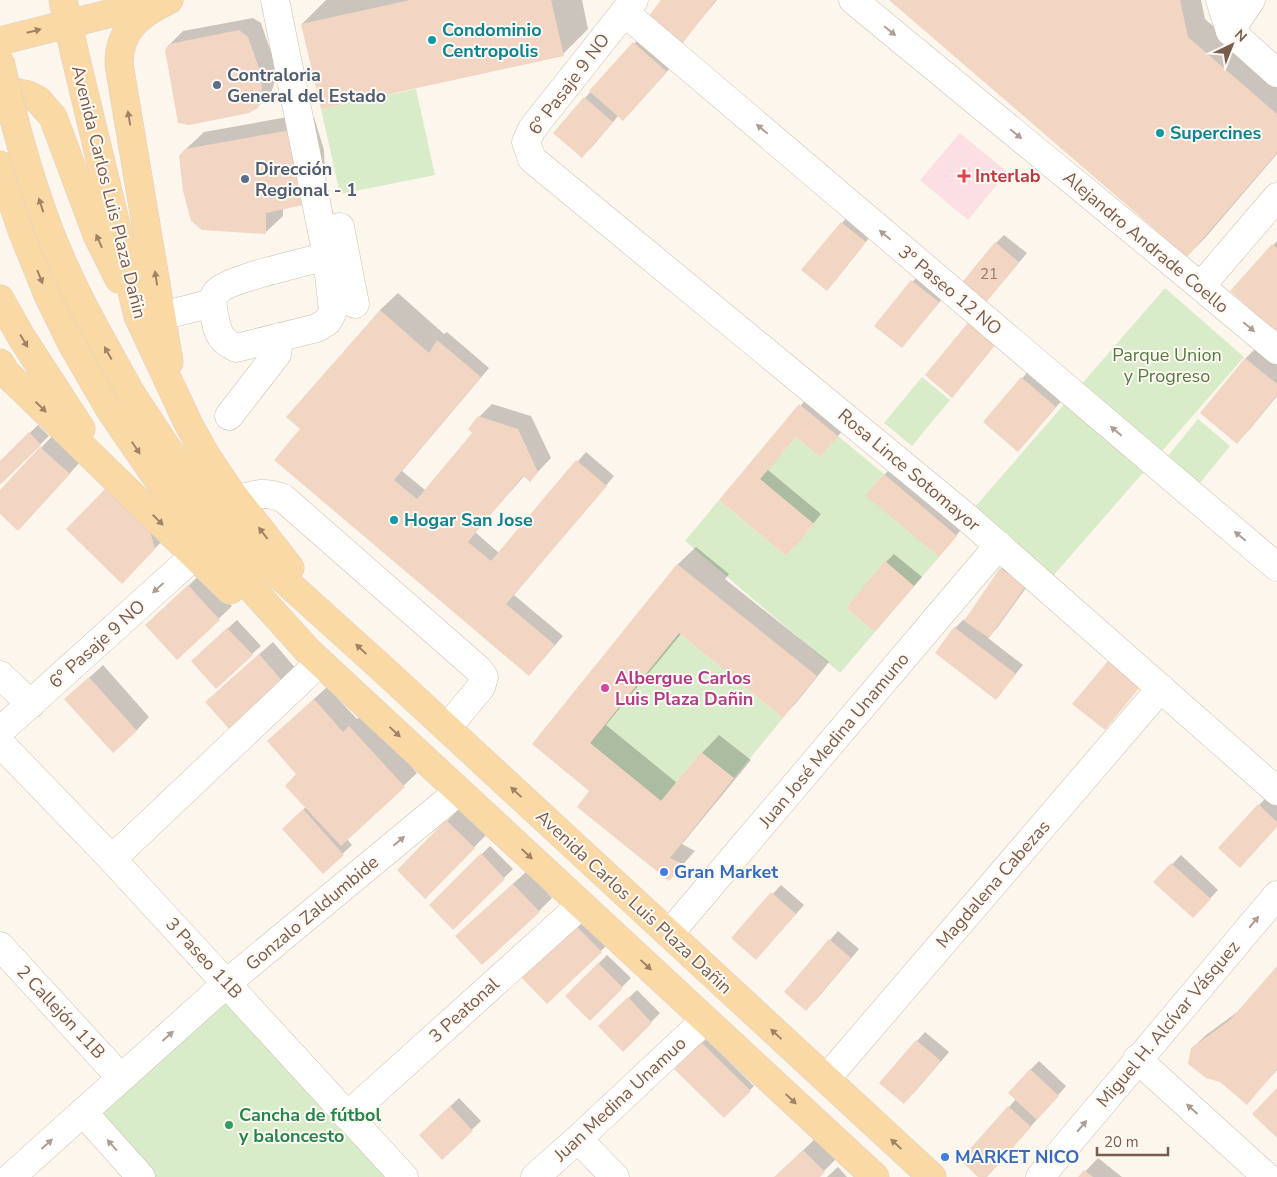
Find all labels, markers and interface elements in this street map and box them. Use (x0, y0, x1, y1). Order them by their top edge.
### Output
place label: Condominio Centropolis (442, 18, 542, 63)
north arrow (1207, 20, 1257, 70)
one-way arrow (884, 25, 897, 36)
text: N (1230, 25, 1251, 46)
one-way arrow (26, 27, 41, 35)
street label: 6º Pasaje 9 NO (523, 28, 615, 140)
marker: Condominio Centropolis (426, 34, 438, 46)
street label: Avenida Carlos Luis Plaza Dañin (66, 63, 152, 321)
place label: Contraloria General del Estado (227, 63, 386, 108)
marker: Contraloria General del Estado (211, 79, 223, 91)
one-way arrow (124, 109, 132, 125)
place label: Supercines (1170, 121, 1262, 145)
one-way arrow (755, 124, 768, 135)
marker: Supercines (1154, 127, 1166, 139)
one-way arrow (1010, 128, 1022, 139)
place label: Dirección Regional - 1 (255, 157, 357, 202)
place label: Interlab (975, 164, 1041, 188)
street label: Alejandro Andrade Coello (1058, 165, 1234, 319)
marker: Interlab (957, 169, 971, 183)
marker: Dirección Regional - 1 (239, 173, 251, 185)
one-way arrow (36, 198, 44, 213)
one-way arrow (879, 229, 892, 240)
one-way arrow (95, 234, 103, 248)
street label: 3º Paseo 12 NO (893, 240, 1007, 340)
house number: 21 (980, 264, 998, 284)
one-way arrow (37, 269, 44, 284)
one-way arrow (151, 270, 159, 286)
one-way arrow (1243, 321, 1255, 332)
one-way arrow (19, 335, 28, 348)
park label: Parque Union y Progreso (1112, 343, 1222, 388)
one-way arrow (104, 346, 113, 360)
one-way arrow (35, 401, 47, 413)
street label: Rosa Lince Sotomayor (833, 403, 986, 537)
one-way arrow (1110, 425, 1122, 437)
one-way arrow (131, 441, 141, 455)
place label: Hogar San Jose (404, 508, 533, 532)
one-way arrow (152, 513, 164, 525)
marker: Hogar San Jose (388, 514, 400, 526)
one-way arrow (257, 527, 268, 540)
one-way arrow (1233, 530, 1246, 541)
one-way arrow (152, 583, 165, 594)
street label: 6° Pasaje 9 NO (44, 594, 150, 694)
one-way arrow (355, 643, 367, 655)
street label: Juan José Medina Unamuno (753, 647, 914, 833)
place label: Albergue Carlos Luis Plaza Dañin (615, 666, 753, 711)
marker: Albergue Carlos Luis Plaza Dañin (599, 682, 611, 694)
one-way arrow (388, 726, 400, 738)
one-way arrow (510, 786, 522, 798)
street label: Avenida Carlos Luis Plaza Dañin (531, 805, 737, 999)
street label: Magdalena Cabezas (931, 815, 1055, 953)
one-way arrow (392, 835, 405, 846)
one-way arrow (520, 848, 532, 860)
street label: Gonzalo Zaldumbide (240, 850, 384, 976)
place label: Gran Market (674, 860, 778, 884)
marker: Gran Market (658, 866, 670, 878)
street label: 3 Paseo 11B (160, 912, 248, 1004)
one-way arrow (1249, 915, 1260, 928)
street label: Miguel H. Alcívar Vásquez (1091, 936, 1245, 1112)
one-way arrow (639, 959, 651, 971)
street label: 2 Callejón 11B (11, 960, 111, 1064)
street label: 3 Peatonal (424, 972, 505, 1048)
one-way arrow (771, 1028, 783, 1040)
one-way arrow (161, 1030, 173, 1042)
street label: Juan Medina Unamuo (548, 1031, 691, 1167)
one-way arrow (784, 1093, 796, 1105)
place label: Cancha de fútbol y baloncesto (238, 1103, 381, 1148)
one-way arrow (1186, 1103, 1198, 1115)
marker: Cancha de fútbol y baloncesto (223, 1119, 235, 1131)
one-way arrow (1076, 1120, 1087, 1133)
scale bar (1097, 1124, 1168, 1156)
text: 20 m (1104, 1132, 1139, 1152)
one-way arrow (890, 1138, 902, 1150)
one-way arrow (41, 1139, 54, 1150)
one-way arrow (106, 1139, 118, 1151)
place label: MARKET NICO (955, 1145, 1079, 1169)
marker: MARKET NICO (939, 1151, 951, 1163)

